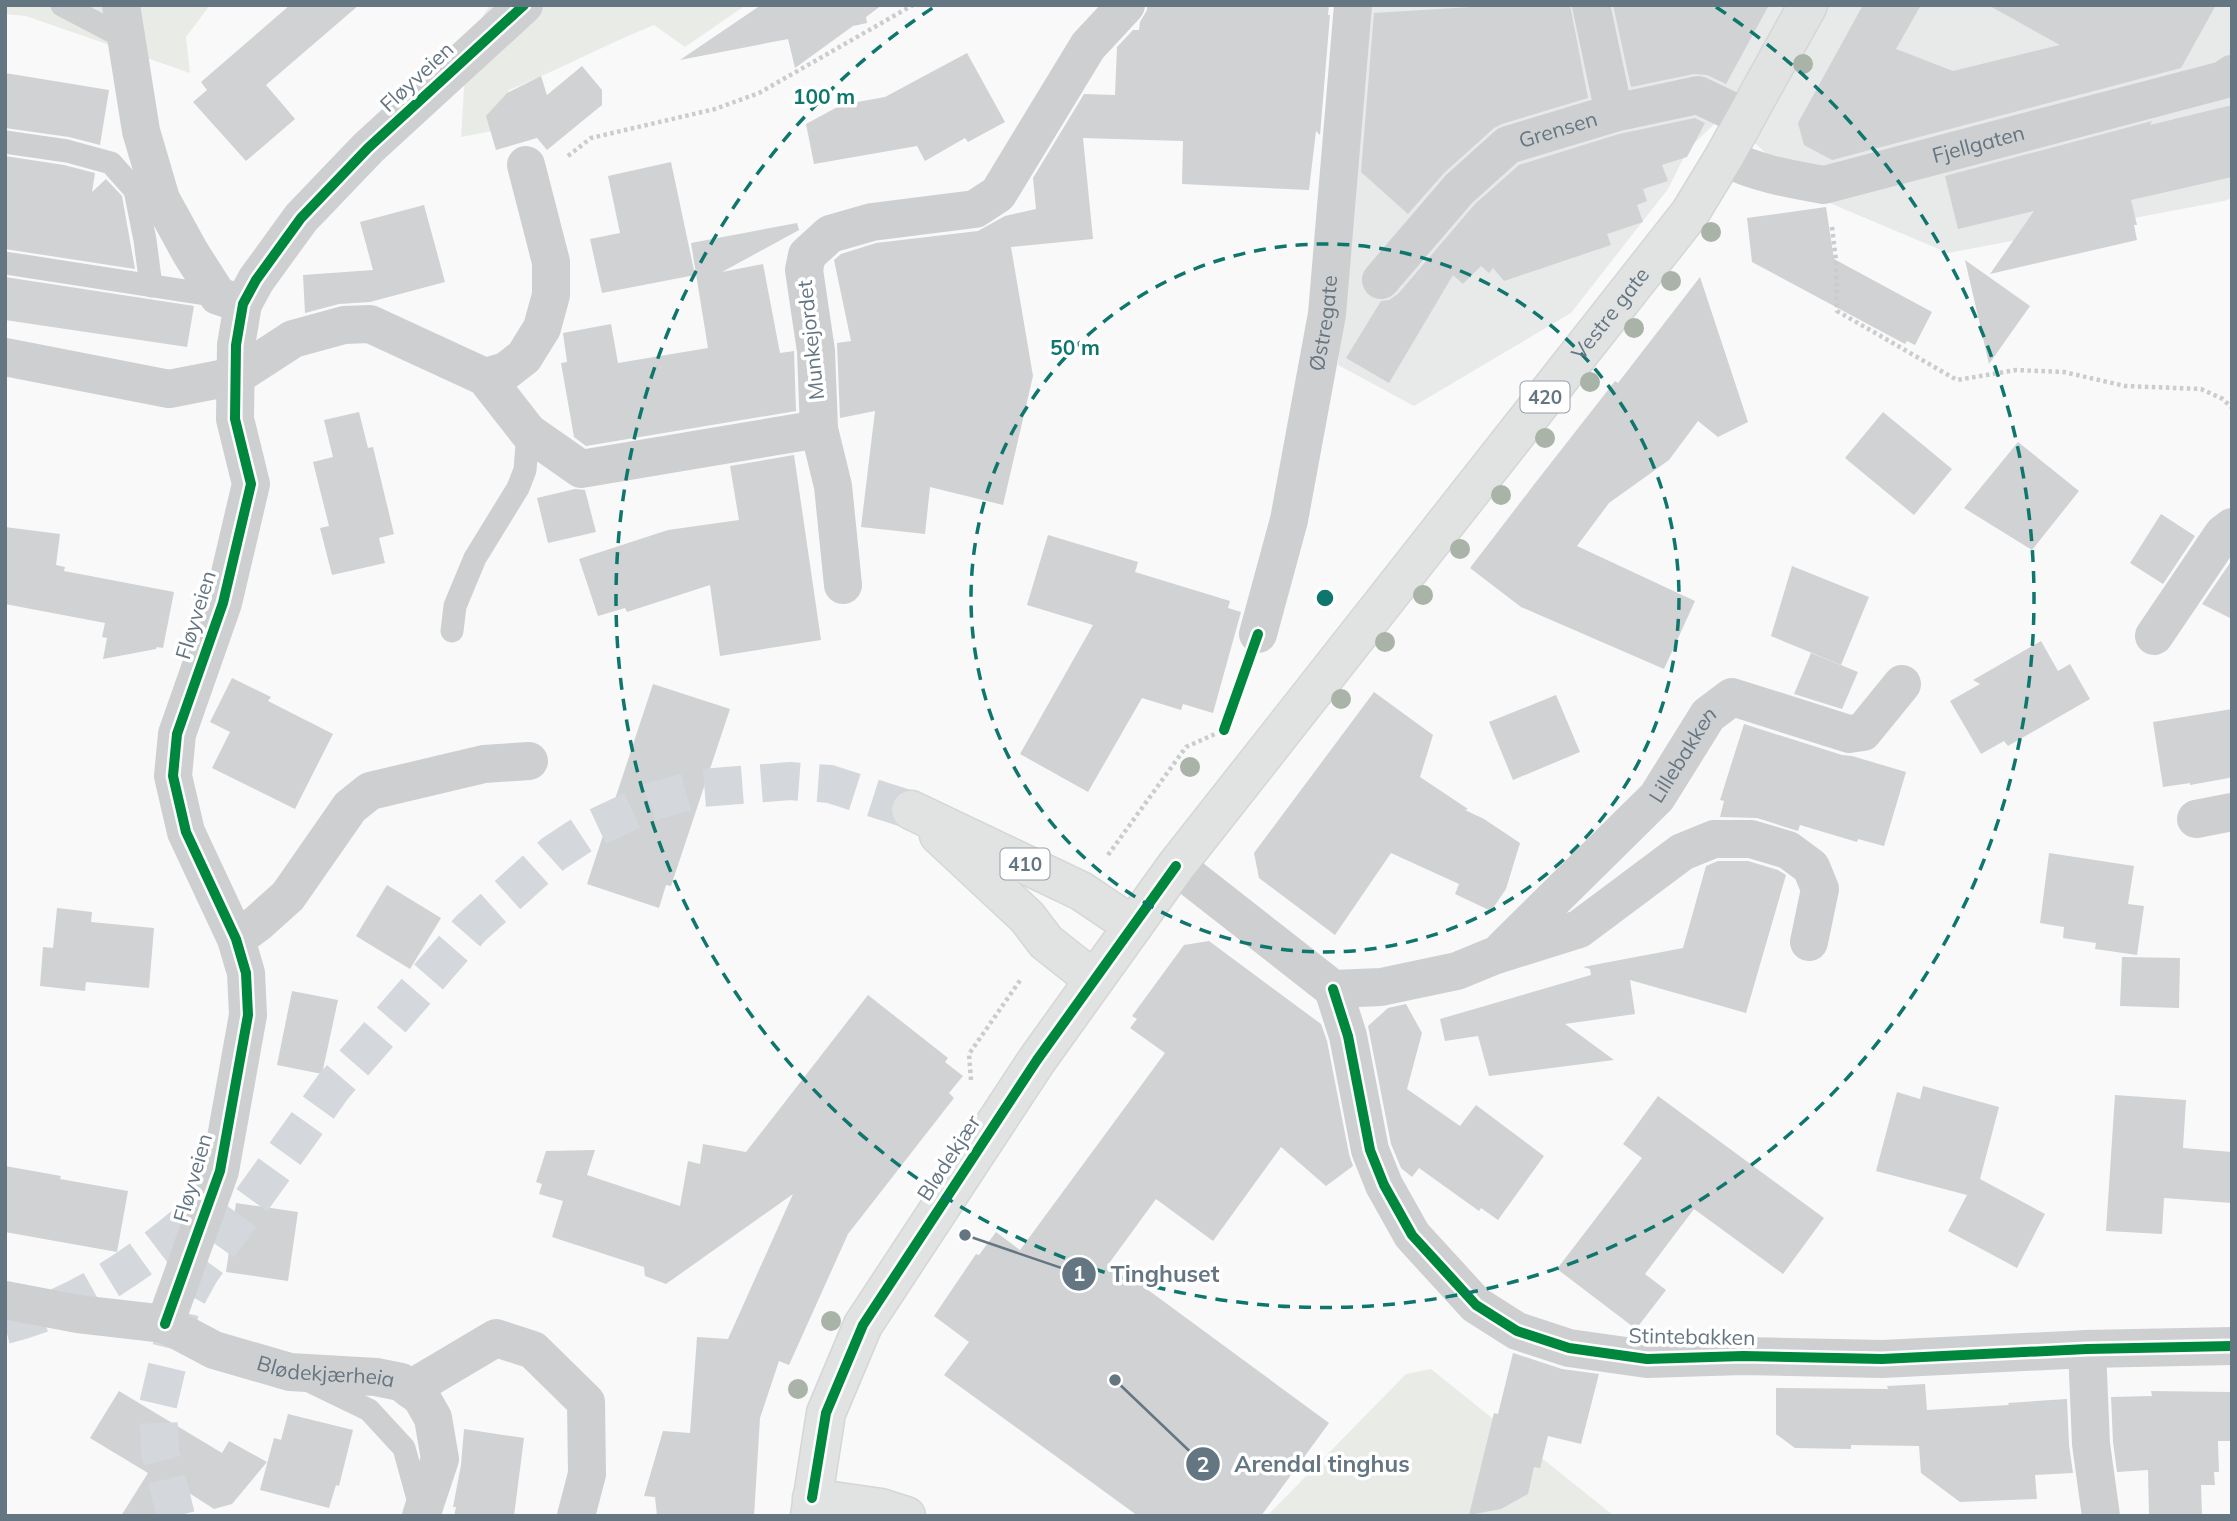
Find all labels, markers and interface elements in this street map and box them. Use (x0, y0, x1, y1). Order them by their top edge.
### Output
street label: Fløyveien (374, 36, 459, 117)
text: 100 m (793, 83, 855, 109)
street label: Grensen (1515, 105, 1600, 153)
street label: Fjellgaten (1929, 119, 2027, 168)
street label: Vestre gate (1565, 262, 1654, 365)
street label: Østregate (1303, 274, 1342, 373)
street label: Munkejordet (791, 279, 829, 401)
text: 50 m (1050, 334, 1100, 360)
road number: 420 (1520, 382, 1570, 412)
street label: Fløyveien (169, 567, 221, 662)
centre of rings (1313, 586, 1337, 610)
street label: Lillebakken (1643, 699, 1721, 807)
road number: 410 (1000, 848, 1050, 880)
street label: Blødekjær (911, 1109, 986, 1205)
street label: Fløyveien (167, 1130, 217, 1225)
callout: Tinghuset (1062, 1252, 1233, 1296)
text: Tinghuset (1111, 1259, 1220, 1288)
text: 1 (1073, 1260, 1085, 1286)
street label: Stintebakken (1628, 1322, 1756, 1350)
street label: Blødekjærheia (254, 1349, 397, 1392)
callout: Arendal tinghus (1185, 1442, 1424, 1486)
text: Arendal tinghus (1234, 1449, 1410, 1478)
text: 2 (1197, 1451, 1209, 1477)

